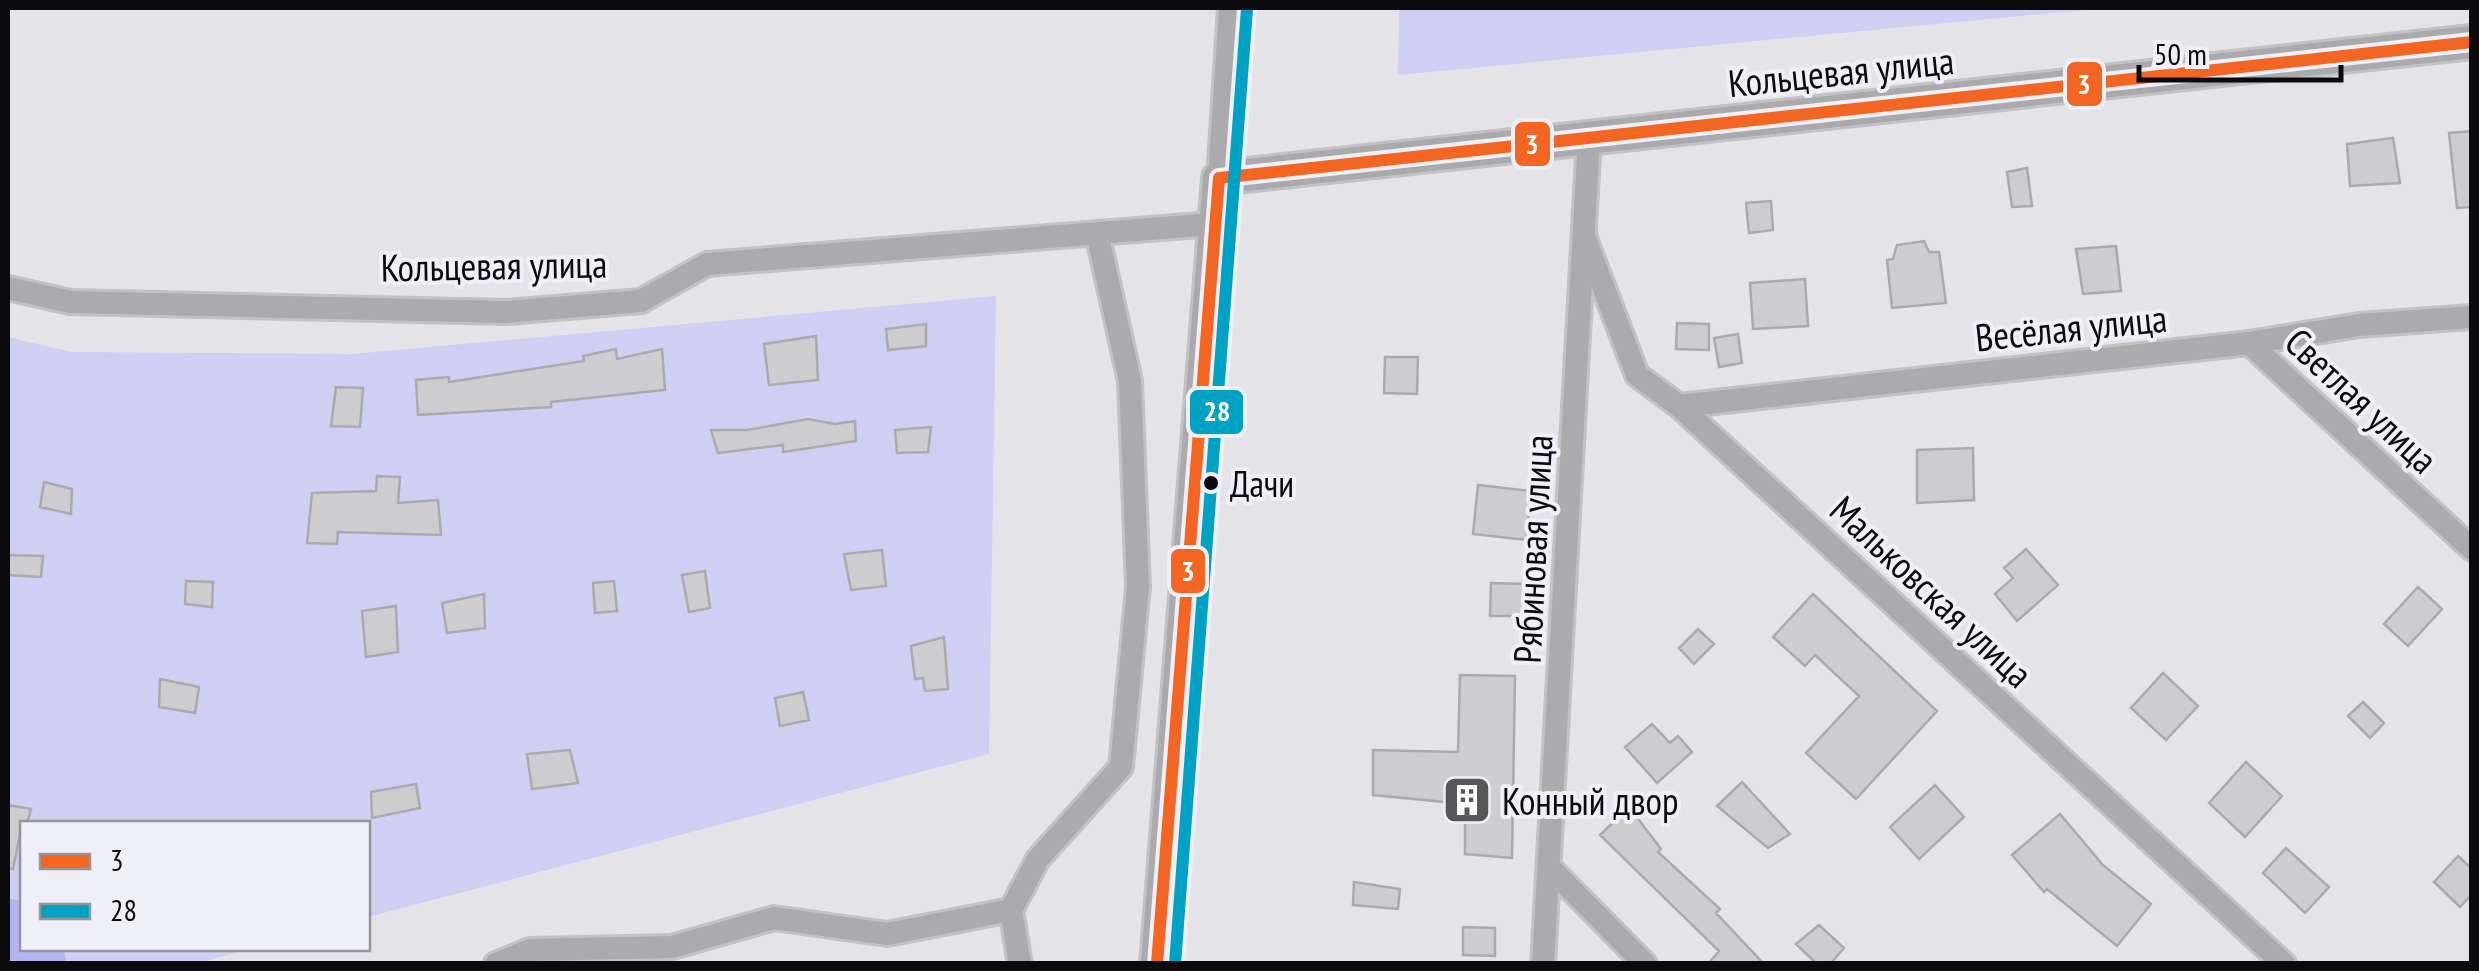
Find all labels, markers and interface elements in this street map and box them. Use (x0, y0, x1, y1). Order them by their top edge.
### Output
scale bar (2139, 20, 2342, 82)
text: 50 m (2154, 34, 2207, 73)
street label: Кольцевая улица (1726, 35, 1956, 107)
line badge: 3 (2065, 60, 2104, 108)
text: 3 (2077, 65, 2091, 102)
line badge: 3 (1513, 120, 1552, 168)
text: 3 (1525, 125, 1539, 162)
street label: Кольцевая улица (380, 239, 608, 291)
street label: Весёлая улица (1973, 293, 2169, 361)
street label: Светлая улица (2275, 317, 2449, 483)
line badge: 28 (1188, 388, 1245, 436)
text: 28 (1204, 392, 1230, 429)
street label: Рябиновая улица (1502, 433, 1562, 665)
place label: Дачи (1230, 460, 1294, 507)
marker: Дачи (1201, 473, 1221, 493)
street label: Мальковская улица (1820, 485, 2044, 697)
line badge: 3 (1169, 547, 1207, 595)
text: 3 (1181, 552, 1195, 589)
building icon: Конный двор (1441, 774, 1493, 826)
place label: Конный двор (1502, 776, 1678, 825)
legend (20, 821, 370, 951)
text: 3 (110, 840, 124, 879)
text: 28 (110, 890, 137, 929)

